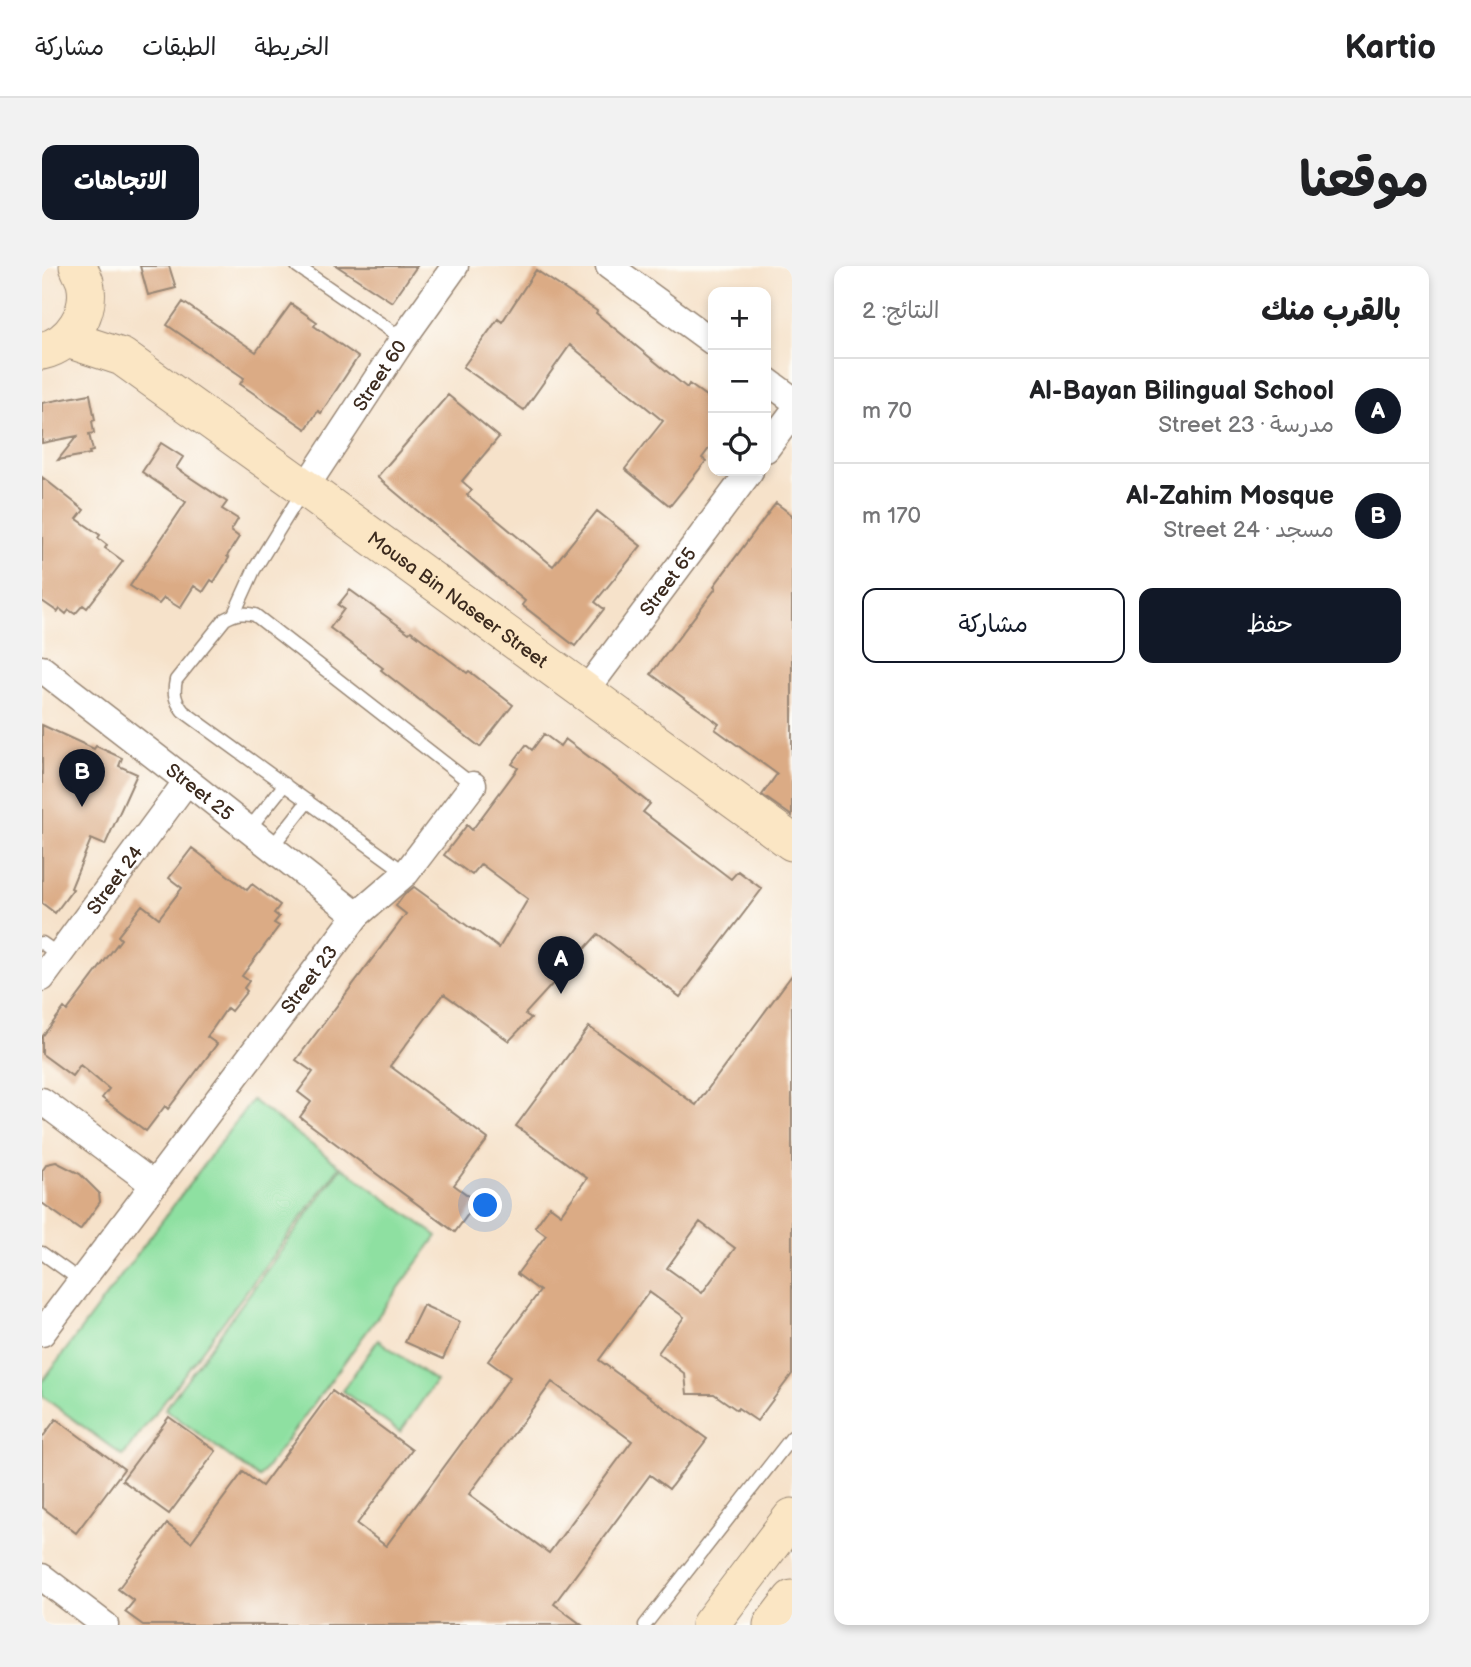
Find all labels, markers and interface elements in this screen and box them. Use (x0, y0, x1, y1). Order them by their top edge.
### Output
text: Kartio (1344, 28, 1436, 68)
text: مشاركة (35, 33, 104, 62)
text: الطبقات (142, 33, 217, 62)
text: الخريطة (255, 33, 329, 62)
button: الاتجاهات (42, 145, 199, 220)
text: موقعنا (1299, 152, 1429, 211)
map controls (708, 287, 771, 476)
button: + (708, 287, 771, 350)
text: بالقرب منك (1261, 293, 1401, 329)
text: النتائج: 2 (862, 297, 940, 325)
street label: Street 60 (349, 336, 412, 416)
button: − (708, 350, 771, 413)
text: Al-Bayan Bilingual School (1029, 376, 1334, 407)
text: 70 m (862, 397, 912, 425)
text: A (1371, 397, 1385, 425)
text: مدرسة · Street 23 (1158, 411, 1334, 439)
button: locate (708, 413, 771, 476)
text: Al-Zahim Mosque (1126, 481, 1334, 512)
text: 170 m (862, 502, 921, 530)
text: B (1370, 502, 1386, 530)
text: مسجد · Street 24 (1163, 516, 1334, 544)
street label: Mousa Bin Naseer Street (362, 527, 552, 674)
street label: Street 65 (636, 543, 702, 621)
button: مشاركة (862, 588, 1125, 663)
button: حفظ (1139, 588, 1401, 663)
pin: B (59, 749, 105, 807)
street label: Street 25 (161, 759, 238, 826)
street label: Street 24 (83, 841, 149, 920)
pin: A (538, 936, 584, 994)
street label: Street 23 (277, 941, 343, 1019)
your location (468, 1188, 502, 1222)

